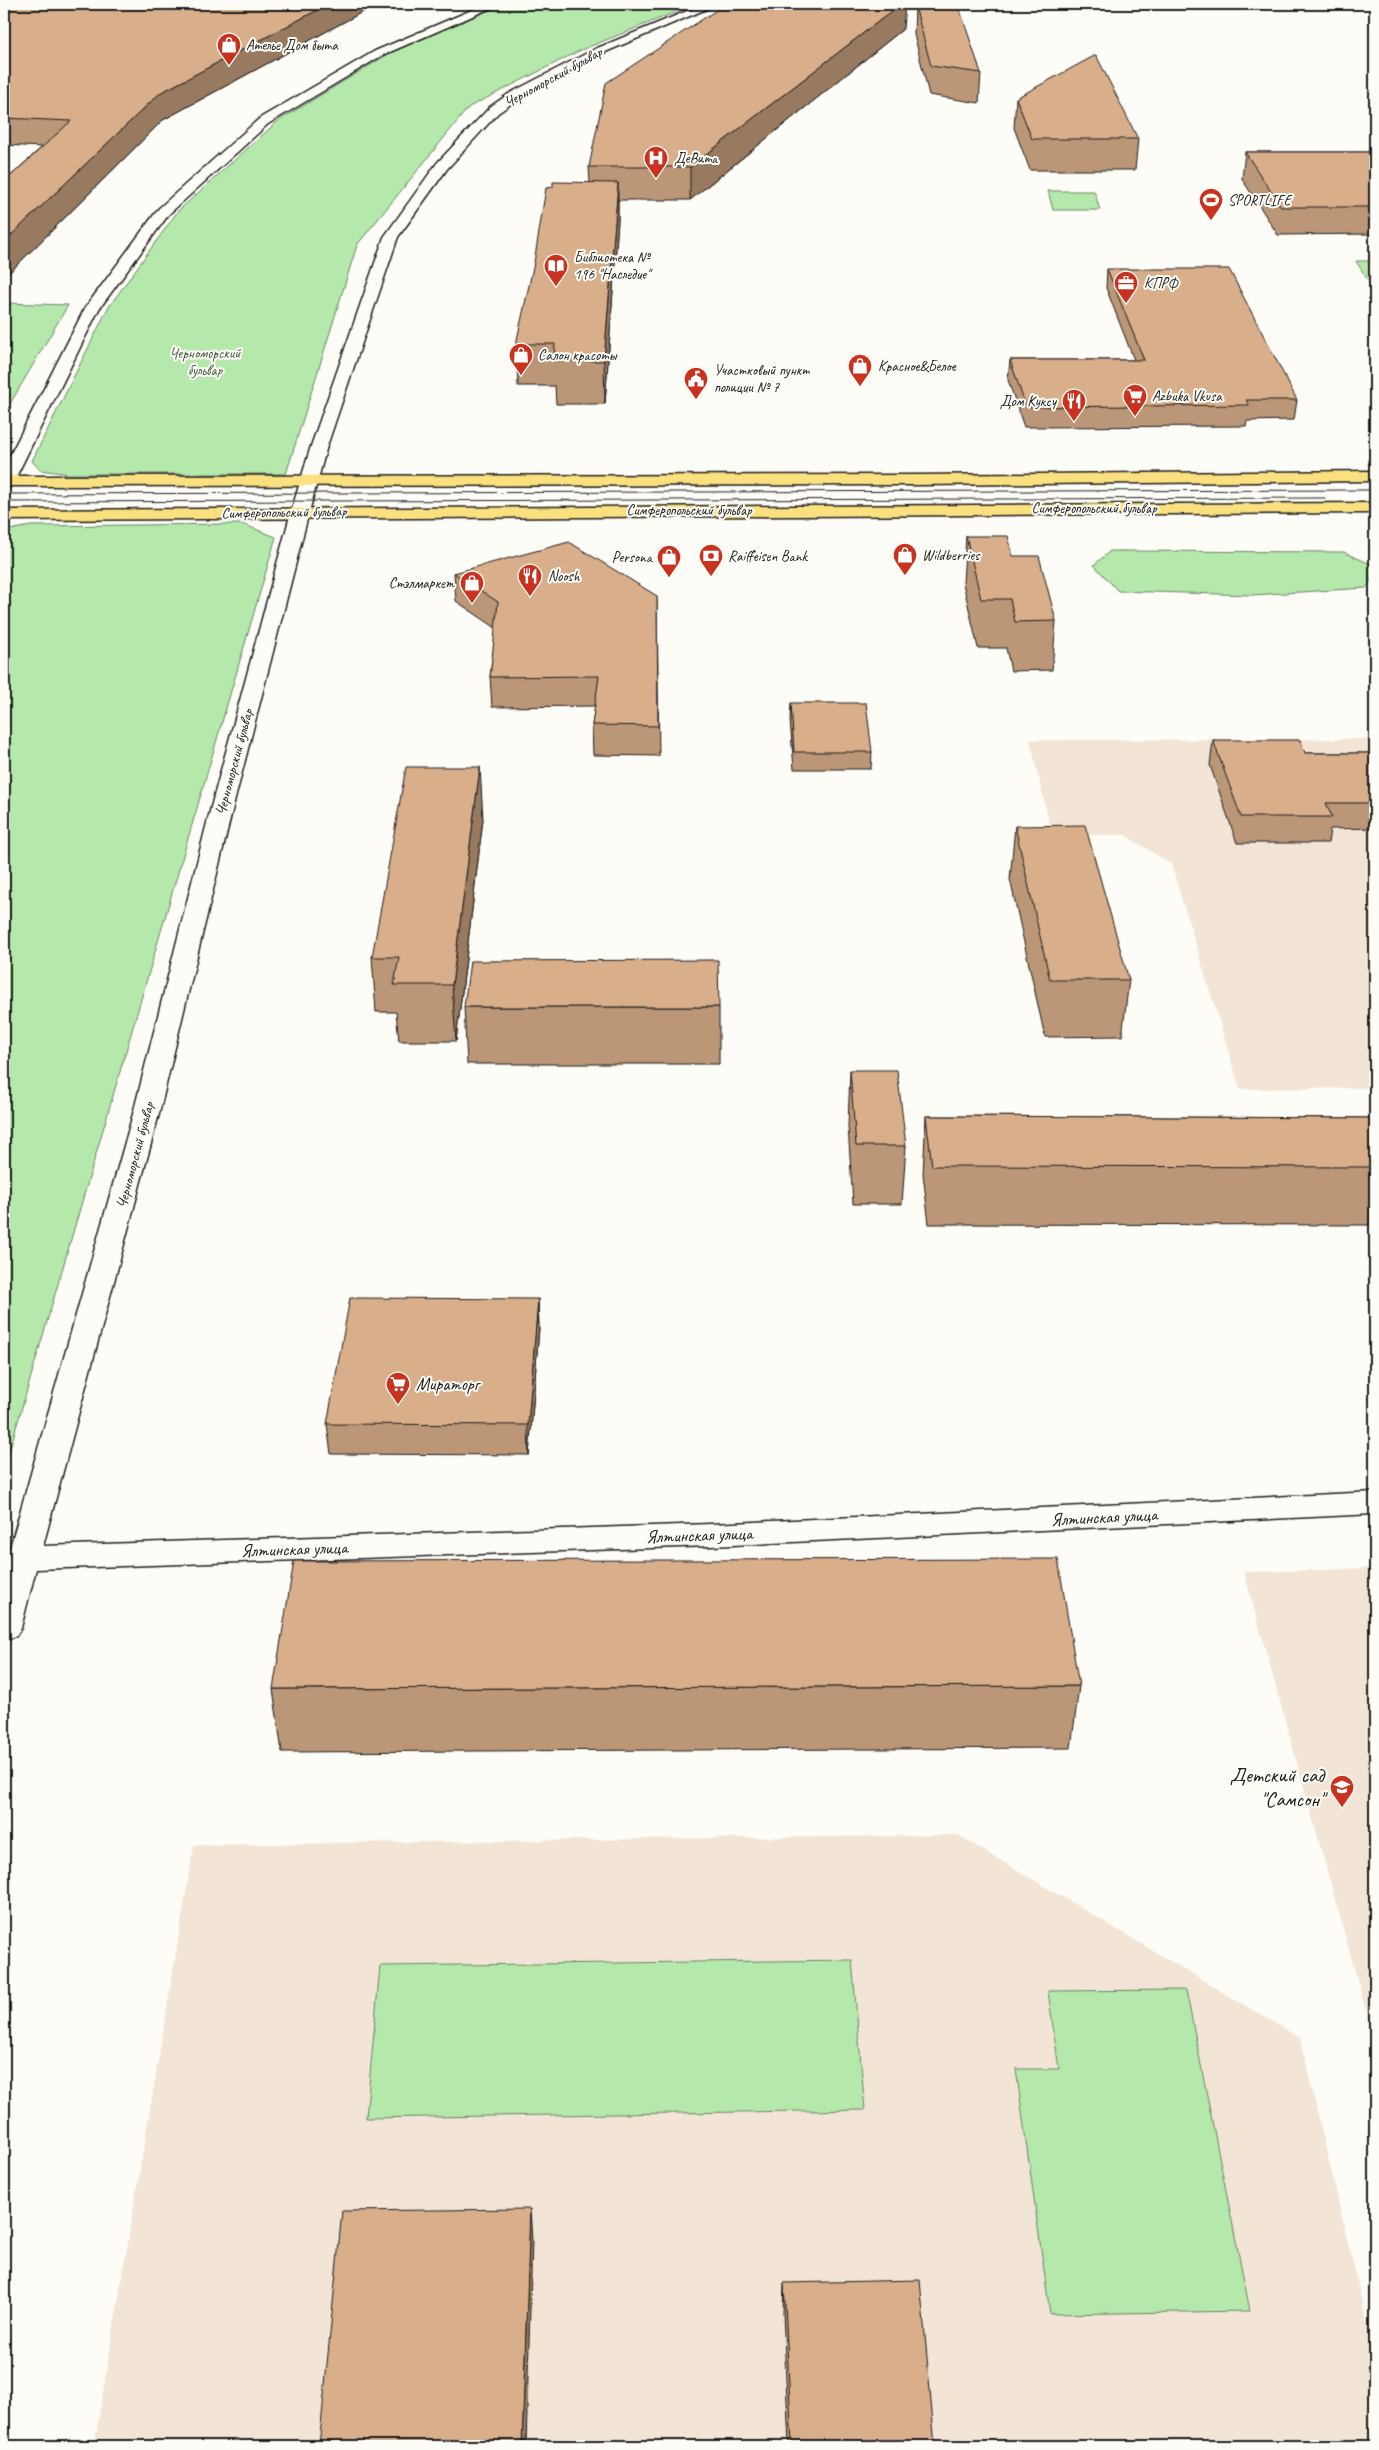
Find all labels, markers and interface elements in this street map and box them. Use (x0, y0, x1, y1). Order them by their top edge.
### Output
shop icon: Ателье Дом быта (216, 32, 242, 66)
place label: Ателье Дом быта (246, 36, 339, 55)
street label: Черноморский бульвар (501, 42, 607, 112)
hospital icon: ДеВита (643, 145, 669, 179)
place label: ДеВита (674, 149, 719, 168)
sports icon: SPORTLIFE (1198, 187, 1224, 221)
place label: SPORTLIFE (1228, 191, 1293, 210)
place label: Библиотека № 196 "Наследие" (574, 248, 653, 284)
library icon: Библиотека № 196 "Наследие" (543, 253, 569, 287)
office icon: КПРФ (1113, 270, 1139, 304)
place label: КПРФ (1144, 274, 1180, 293)
shop icon: Салон красоты (508, 342, 534, 376)
park label: Черноморский бульвар (169, 344, 241, 380)
place label: Салон красоты (538, 346, 618, 365)
shop icon: Красное&Белое (847, 353, 873, 387)
place label: Красное&Белое (878, 357, 957, 376)
place label: Участковый пункт полиции № 7 (714, 361, 810, 397)
public building icon: Участковый пункт полиции № 7 (683, 366, 709, 400)
supermarket icon: Azbuka Vkusa (1122, 383, 1148, 417)
place label: Azbuka Vkusa (1152, 387, 1223, 406)
restaurant icon: Дом Куксу (1061, 388, 1087, 422)
place label: Дом Куксу (1000, 392, 1058, 411)
street label: Симферопольский бульвар (1031, 499, 1158, 518)
street label: Симферопольский бульвар (626, 501, 753, 520)
street label: Симферопольский бульвар (221, 502, 348, 523)
shop icon: Wildberries (892, 542, 918, 576)
bank icon: Raiffeisen Bank (698, 543, 724, 577)
shop icon: Persona (656, 544, 682, 578)
place label: Wildberries (922, 546, 981, 565)
place label: Raiffeisen Bank (728, 547, 809, 566)
place label: Persona (612, 548, 654, 567)
restaurant icon: Noosh (517, 563, 543, 597)
place label: Noosh (548, 567, 581, 586)
shop icon: Стэлмаркет (459, 570, 485, 604)
place label: Стэлмаркет (389, 574, 455, 593)
street label: Черноморский бульвар (211, 706, 258, 817)
street label: Черноморский бульвар (112, 1099, 159, 1210)
supermarket icon: Мираторг (385, 1371, 411, 1405)
place label: Мираторг (416, 1373, 482, 1395)
street label: Ялтинская улица (1050, 1503, 1159, 1531)
street label: Ялтинская улица (645, 1522, 754, 1548)
street label: Ялтинская улица (240, 1536, 349, 1562)
place label: Детский сад "Самсон" (1230, 1762, 1328, 1812)
school or university icon: Детский сад "Самсон" (1329, 1774, 1355, 1808)

